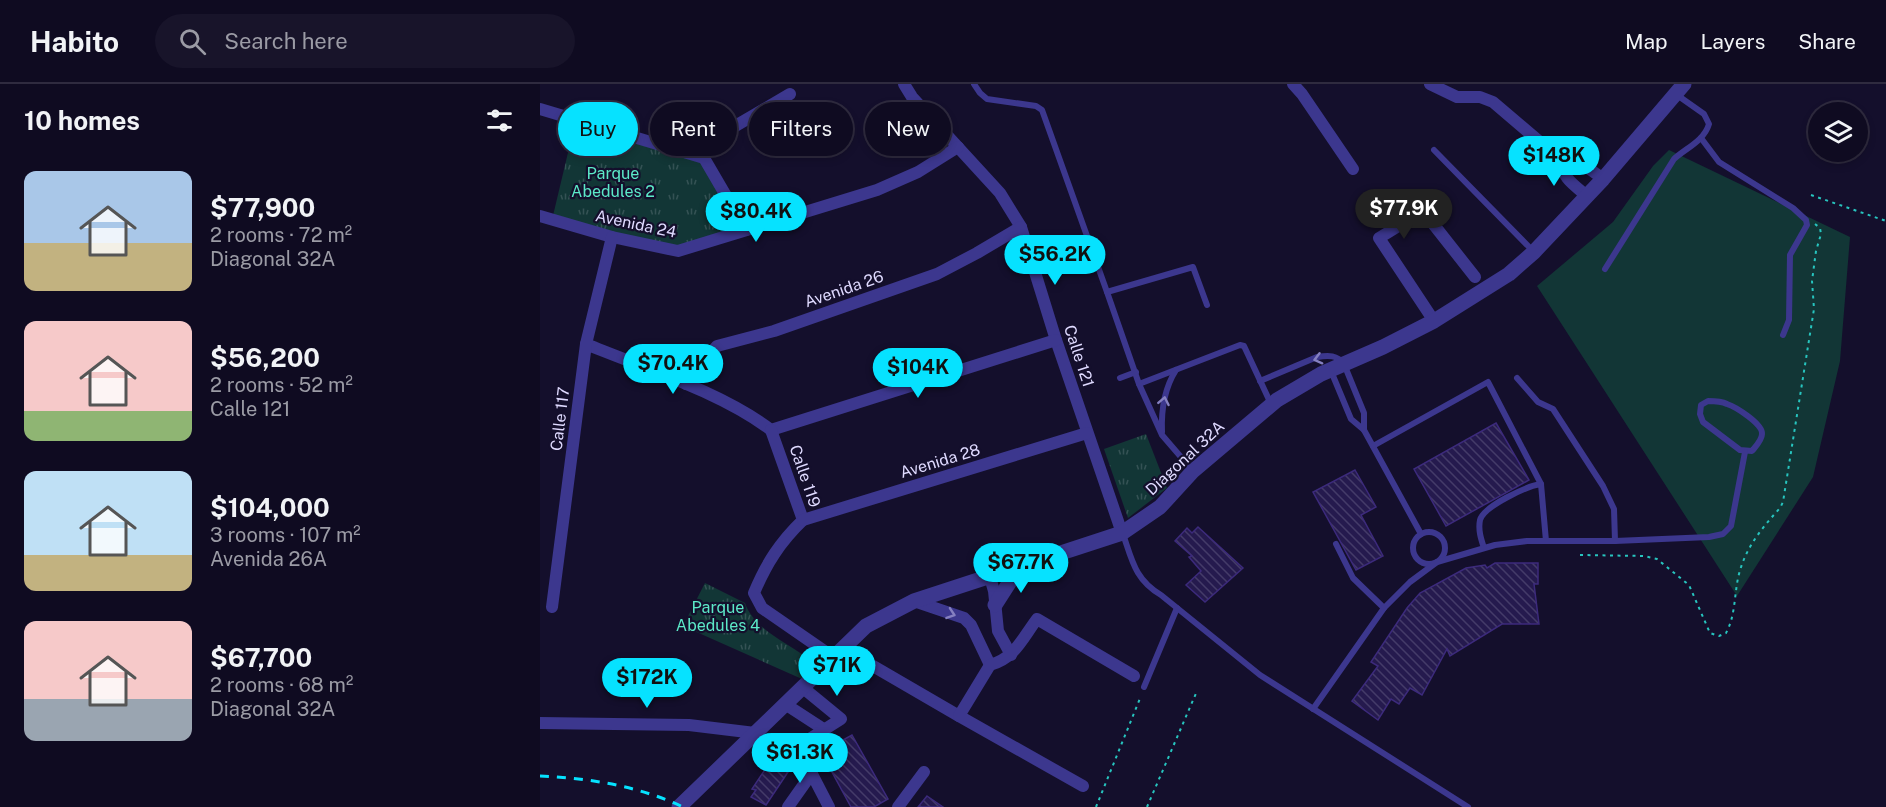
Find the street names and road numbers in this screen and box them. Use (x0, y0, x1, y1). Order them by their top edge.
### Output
street label: Avenida 24 (594, 206, 678, 242)
street label: Avenida 26 (802, 267, 886, 311)
street label: Calle 121 (1060, 323, 1098, 389)
street label: Calle 117 (547, 386, 573, 452)
street label: Diagonal 32A (1142, 417, 1228, 499)
street label: Avenida 28 (898, 440, 982, 482)
street label: Calle 119 (785, 442, 825, 510)

